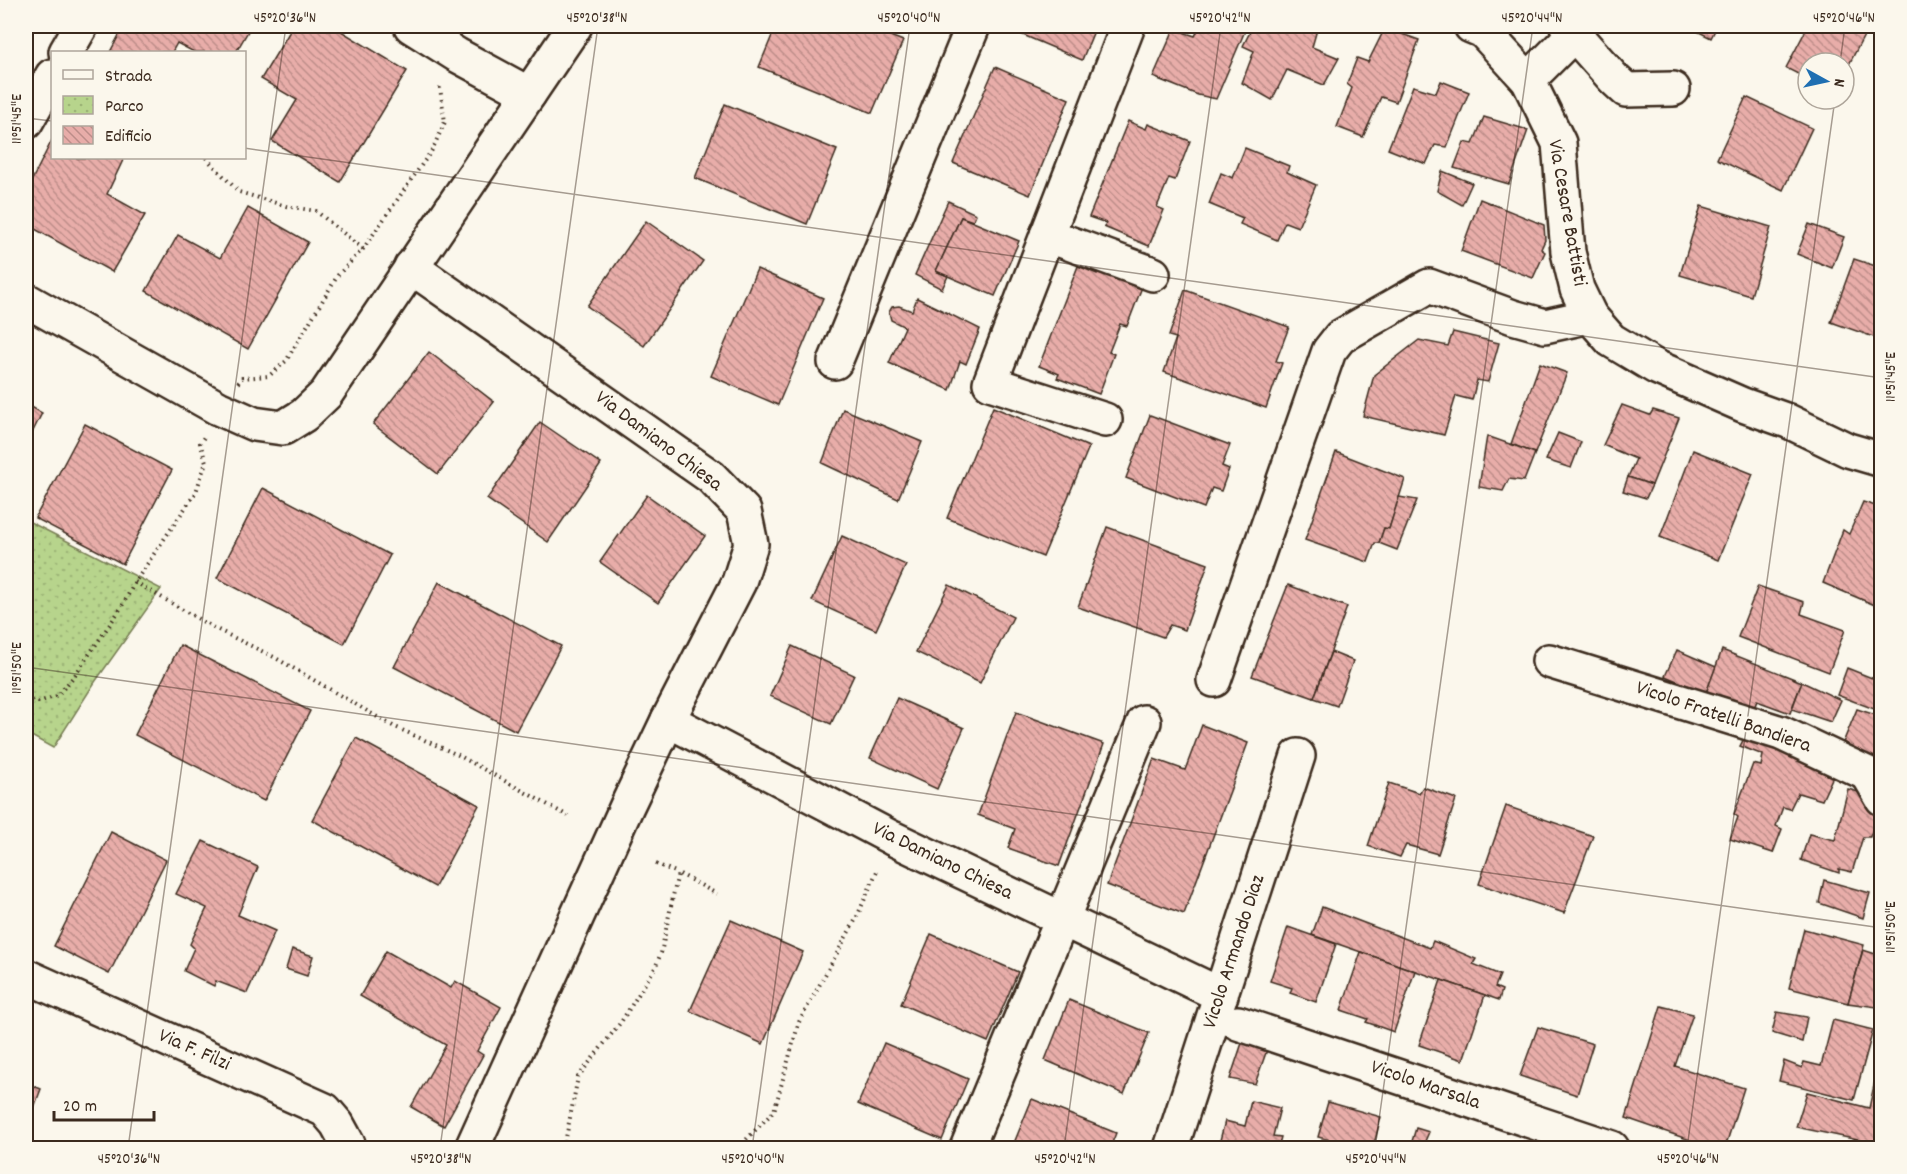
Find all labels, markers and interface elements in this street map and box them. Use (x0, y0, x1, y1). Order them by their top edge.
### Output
text: 45°20'36"N (254, 8, 316, 30)
text: 45°20'38"N (566, 8, 628, 30)
text: 45°20'40"N (878, 8, 940, 30)
text: 45°20'42"N (1189, 8, 1251, 30)
text: 45°20'44"N (1502, 8, 1562, 30)
text: 45°20'46"N (1813, 8, 1875, 30)
legend (51, 51, 246, 159)
north arrow (1796, 51, 1856, 111)
text: Strada (105, 65, 152, 90)
text: N (1826, 77, 1850, 88)
text: 11°51'45"E (7, 94, 29, 144)
text: Parco (105, 95, 144, 120)
text: Edificio (105, 125, 152, 150)
street label: Via Cesare Battisti (1538, 137, 1594, 289)
text: 11°51'45"E (1881, 352, 1903, 402)
street label: Via Damiano Chiesa (588, 384, 729, 501)
text: 11°51'50"E (7, 642, 29, 694)
street label: Vicolo Fratelli Bandiera (1631, 674, 1816, 762)
street label: Via Damiano Chiesa (867, 815, 1018, 910)
street label: Vicolo Armando Diaz (1196, 871, 1274, 1033)
text: 11°51'50"E (1881, 901, 1903, 953)
street label: Via F. Filzi (153, 1022, 235, 1080)
street label: Vicolo Marsala (1366, 1053, 1485, 1119)
scale bar (54, 1084, 154, 1122)
text: 20 m (63, 1095, 97, 1120)
text: 45°20'36"N (98, 1149, 160, 1171)
text: 45°20'38"N (410, 1149, 472, 1171)
text: 45°20'40"N (722, 1149, 784, 1171)
text: 45°20'42"N (1034, 1149, 1096, 1171)
text: 45°20'44"N (1346, 1149, 1406, 1171)
text: 45°20'46"N (1657, 1149, 1719, 1171)

